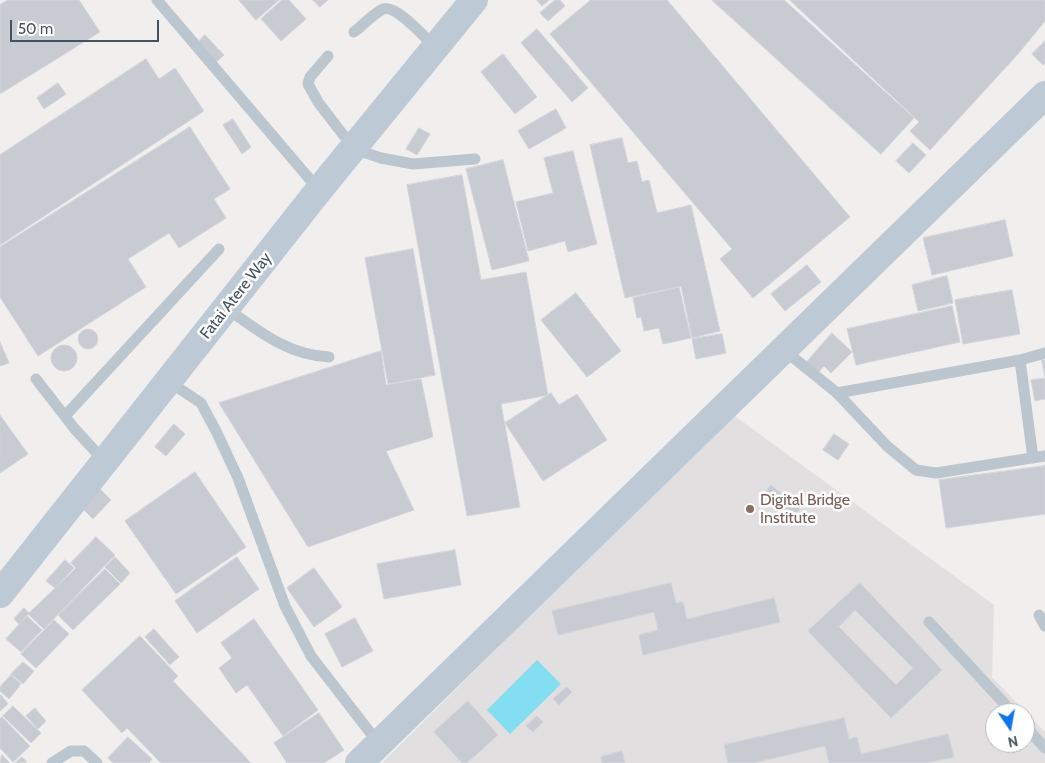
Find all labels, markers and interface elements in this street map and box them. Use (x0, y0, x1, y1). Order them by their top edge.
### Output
scale bar (12, 10, 161, 42)
text: 50 m (18, 20, 53, 38)
street label: Fatai Atere Way (196, 249, 276, 343)
place label: Digital Bridge Institute (760, 490, 850, 528)
marker: Digital Bridge Institute (744, 503, 756, 515)
north arrow (985, 703, 1035, 753)
text: N (1006, 732, 1020, 752)

